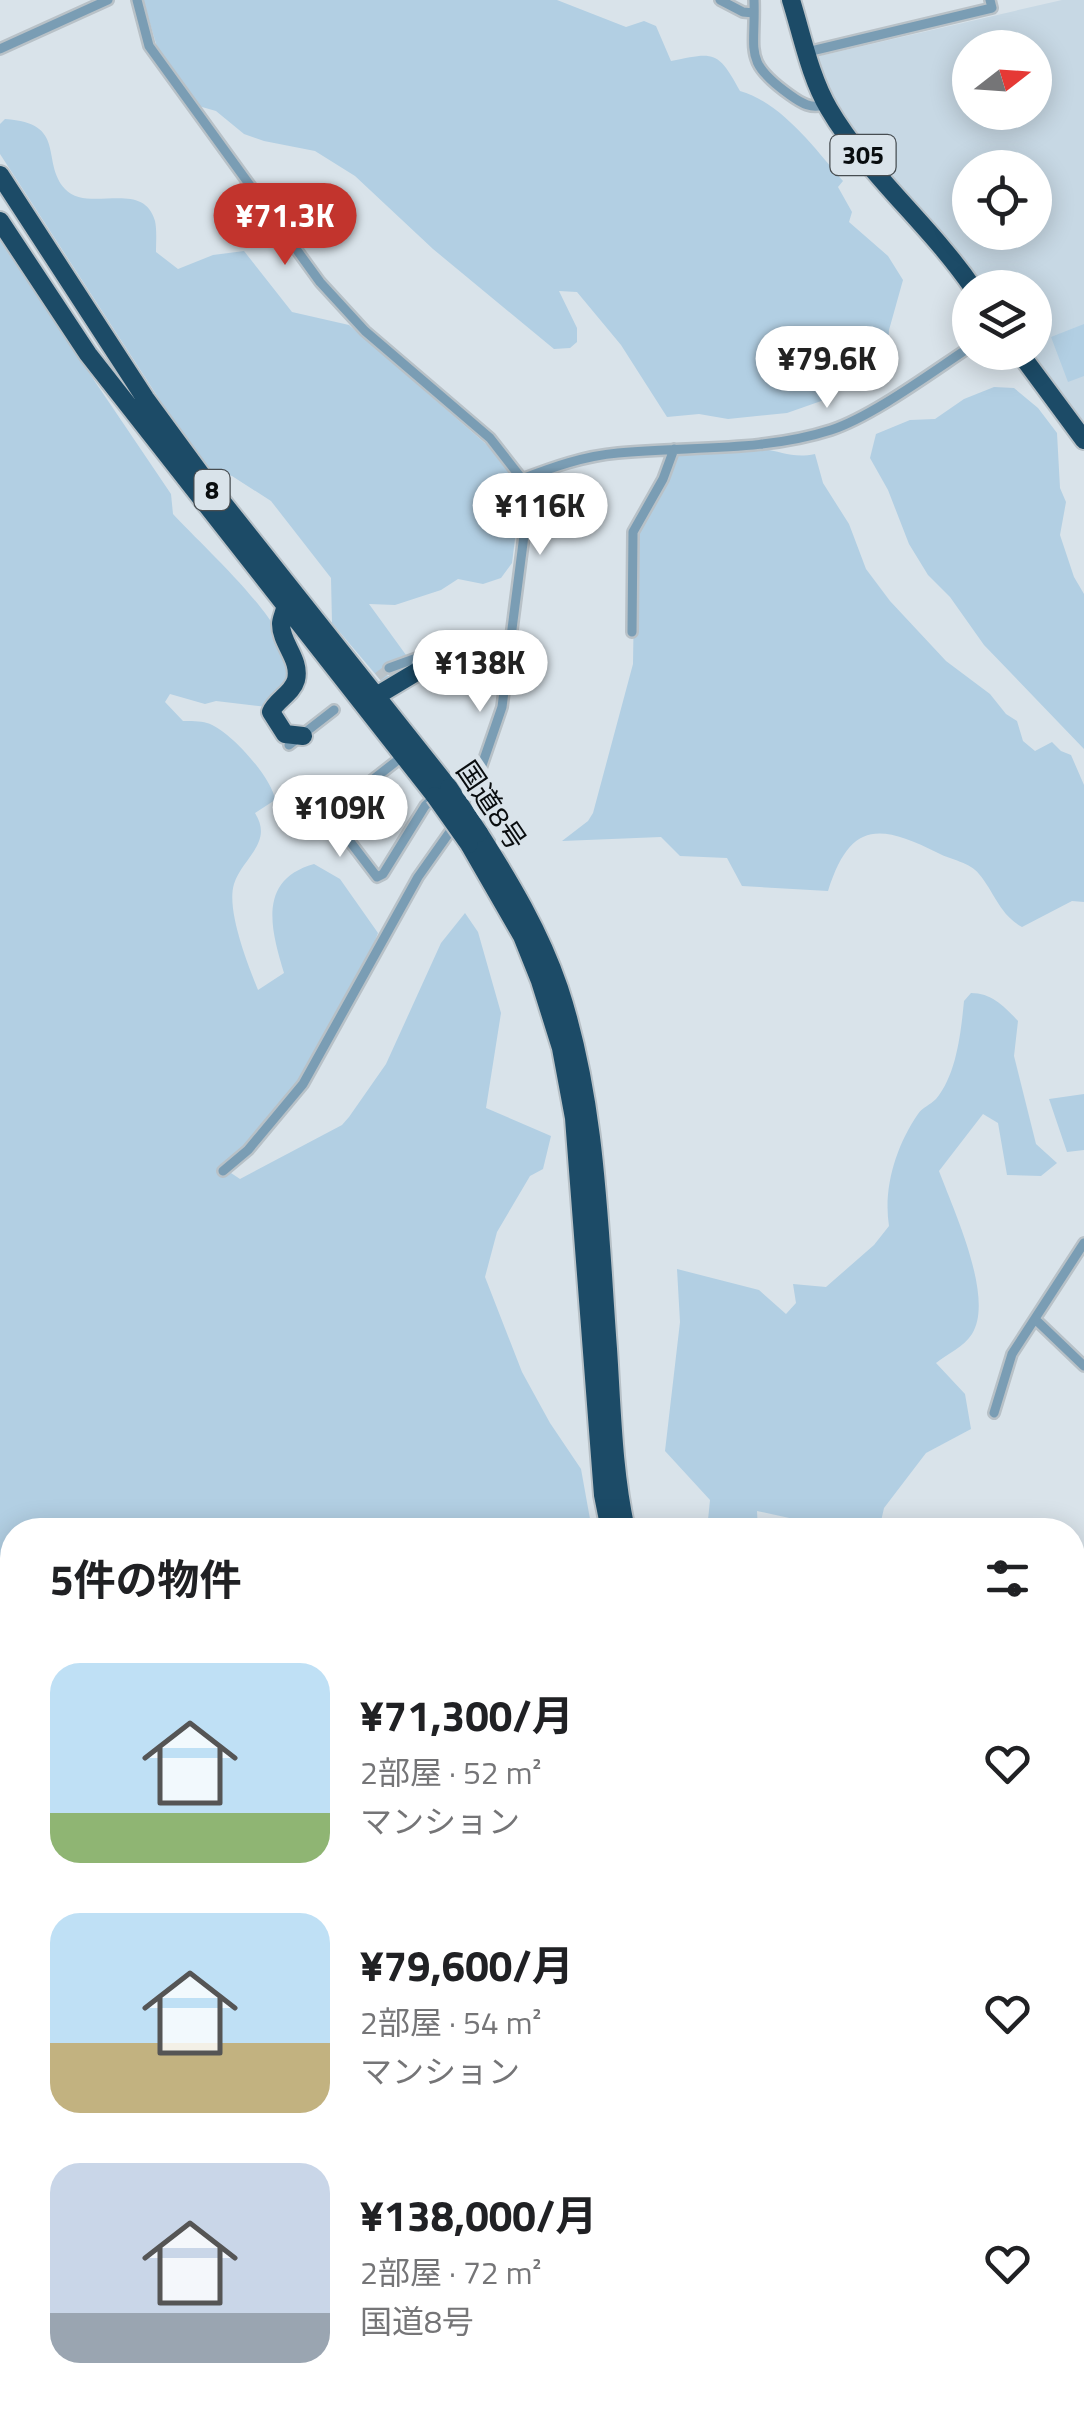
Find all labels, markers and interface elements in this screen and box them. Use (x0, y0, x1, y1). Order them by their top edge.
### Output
north arrow (952, 30, 1052, 130)
map controls (952, 30, 1052, 370)
road number: 305 (830, 135, 896, 175)
button: locate (952, 150, 1052, 250)
pin: ¥71.3K (204, 183, 366, 268)
text: ¥71.3K (236, 191, 334, 239)
button: layers (952, 270, 1052, 370)
pin: ¥79.6K (746, 326, 908, 411)
text: ¥79.6K (778, 334, 876, 382)
road number: 8 (194, 470, 230, 510)
pin: ¥116K (470, 473, 610, 558)
text: ¥116K (495, 481, 585, 529)
pin: ¥138K (410, 630, 550, 715)
text: ¥138K (435, 638, 525, 686)
street label: 国道8号 (446, 752, 538, 858)
pin: ¥109K (270, 775, 410, 860)
text: ¥109K (295, 783, 385, 831)
text: 5件の物件 (50, 1547, 242, 1611)
icon: filters (980, 1551, 1035, 1606)
text: ¥71,300/月 (360, 1683, 574, 1747)
icon: home (130, 1703, 250, 1823)
icon: heart (980, 1736, 1035, 1791)
text: 2部屋 · 52 m² (360, 1748, 542, 1796)
text: マンション (360, 1797, 520, 1845)
text: ¥79,600/月 (360, 1933, 574, 1997)
icon: home (130, 1953, 250, 2073)
icon: heart (980, 1986, 1035, 2041)
text: 2部屋 · 54 m² (360, 1998, 542, 2046)
text: マンション (360, 2047, 520, 2095)
text: ¥138,000/月 (360, 2183, 597, 2247)
icon: home (130, 2203, 250, 2323)
icon: heart (980, 2236, 1035, 2291)
text: 2部屋 · 72 m² (360, 2248, 542, 2296)
text: 国道8号 (360, 2297, 474, 2345)

